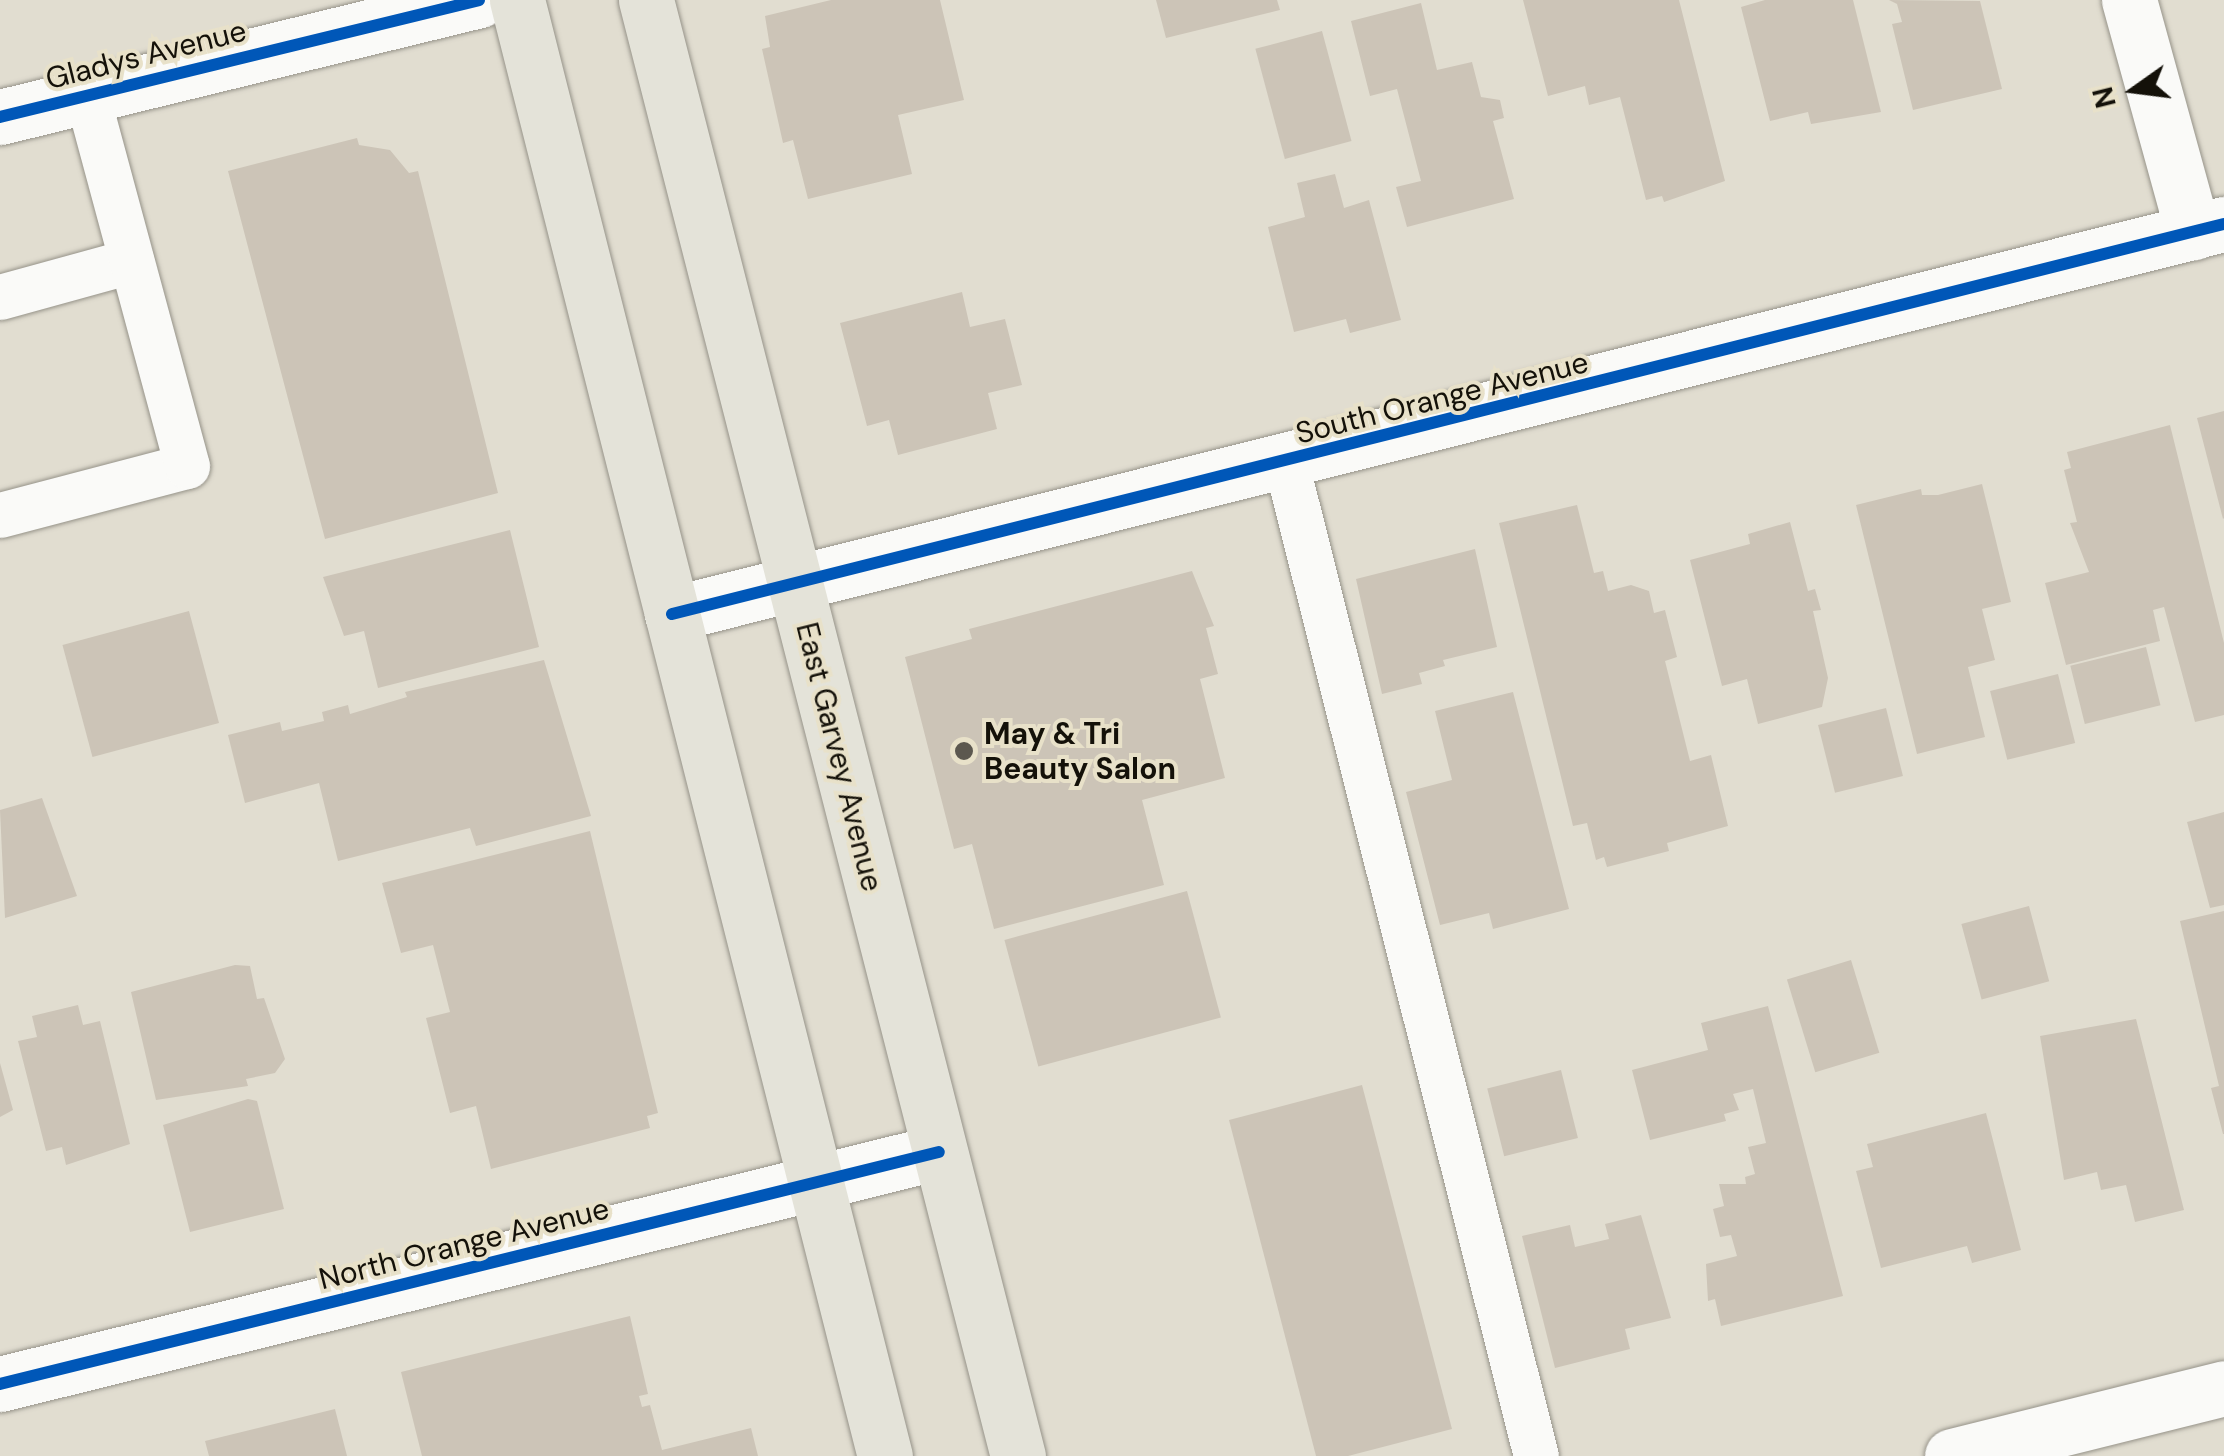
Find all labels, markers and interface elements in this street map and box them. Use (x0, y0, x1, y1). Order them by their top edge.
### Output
street label: Gladys Avenue (42, 13, 250, 97)
north arrow (2084, 40, 2184, 140)
text: N (2084, 83, 2125, 112)
street label: South Orange Avenue (1292, 344, 1592, 452)
street label: East Garvey Avenue (788, 619, 890, 895)
place label: May & Tri Beauty Salon (984, 716, 1176, 786)
marker: May & Tri Beauty Salon (953, 740, 975, 762)
street label: North Orange Avenue (315, 1191, 613, 1297)

